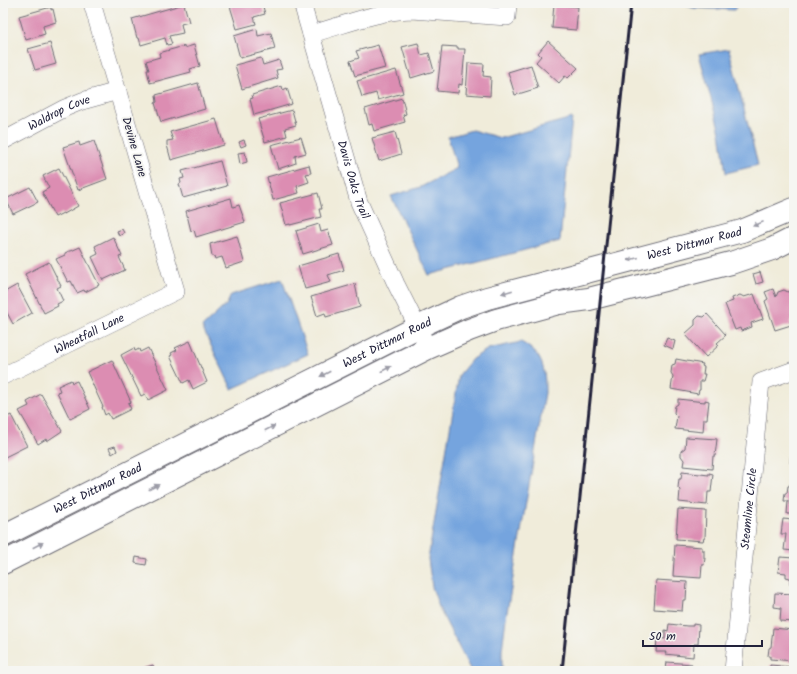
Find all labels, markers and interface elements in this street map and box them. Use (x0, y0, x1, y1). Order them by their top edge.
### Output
street label: Waldrop Cove (25, 90, 93, 136)
street label: Devine Lane (116, 115, 152, 180)
street label: Davis Oaks Trail (332, 138, 375, 222)
street label: West Dittmar Road (645, 222, 745, 265)
one-way arrow (752, 222, 764, 228)
one-way arrow (627, 257, 639, 263)
one-way arrow (501, 289, 513, 295)
street label: Wheatfall Lane (51, 308, 128, 359)
street label: West Dittmar Road (339, 312, 436, 373)
one-way arrow (380, 366, 392, 373)
one-way arrow (319, 371, 331, 377)
one-way arrow (264, 425, 276, 431)
street label: West Dittmar Road (50, 457, 146, 519)
street label: Steamline Circle (735, 467, 762, 550)
one-way arrow (148, 484, 160, 490)
one-way arrow (32, 542, 44, 549)
scale bar (643, 622, 762, 648)
text: 50 m (649, 627, 676, 646)

